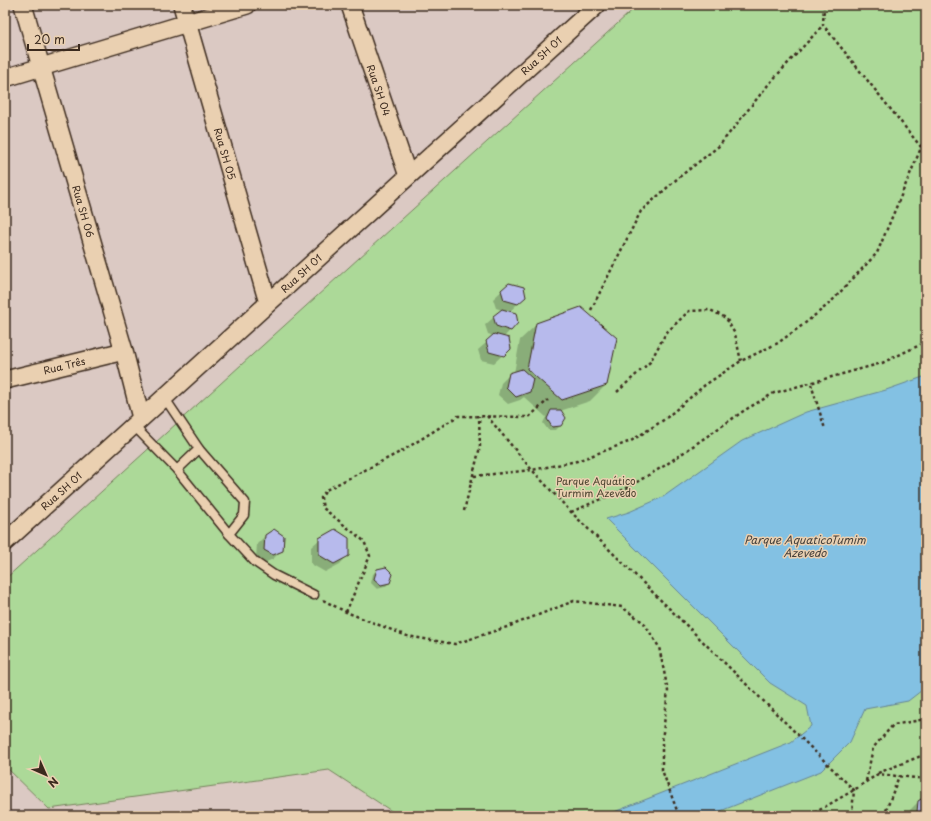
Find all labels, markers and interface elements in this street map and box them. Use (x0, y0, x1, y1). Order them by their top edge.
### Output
scale bar (28, 26, 79, 52)
text: 20 m (34, 30, 65, 48)
street label: Rua SH 01 (517, 32, 565, 78)
street label: Rua SH 04 (364, 62, 395, 118)
street label: Rua SH 05 (211, 126, 240, 182)
street label: Rua SH 06 (69, 183, 98, 239)
street label: Rua SH 01 (277, 250, 325, 296)
street label: Rua Três (42, 353, 87, 377)
street label: Rua SH 01 (37, 468, 85, 513)
park label: Parque Aquático Turmim Azevedo (556, 473, 637, 500)
water label: Parque AquaticoTumim Azevedo (744, 531, 866, 561)
north arrow (26, 755, 66, 795)
text: N (44, 773, 63, 792)

